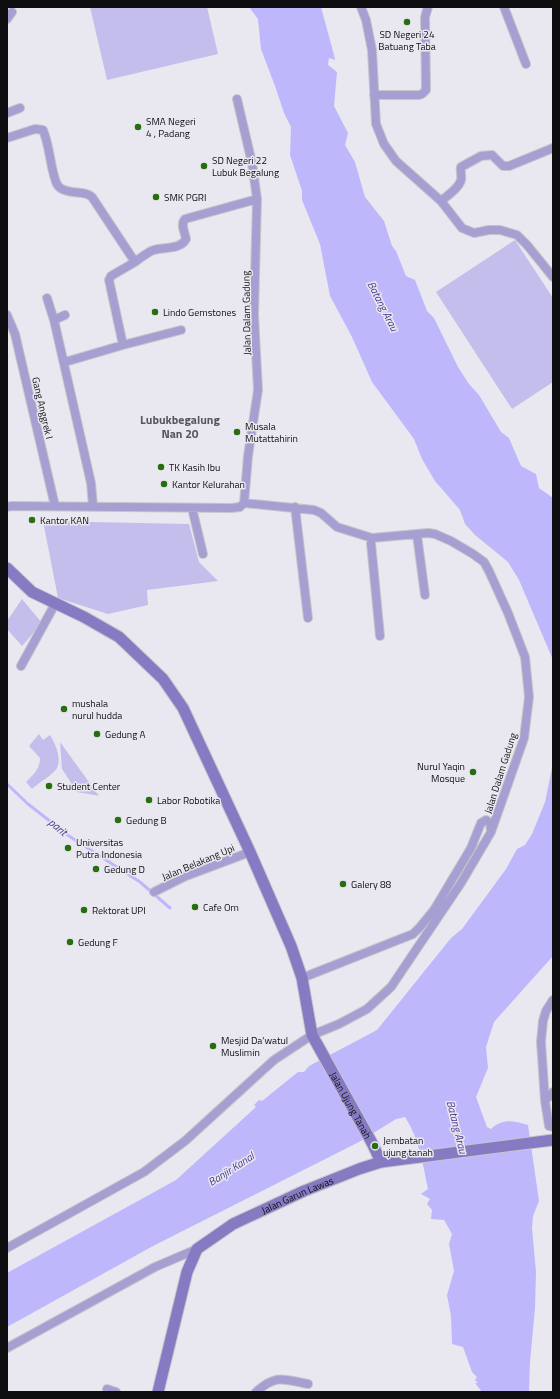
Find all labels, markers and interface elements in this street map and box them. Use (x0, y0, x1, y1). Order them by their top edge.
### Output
marker: SD Negeri 24 Batuang Taba (402, 17, 412, 27)
place label: SD Negeri 24 Batuang Taba (378, 27, 436, 54)
place label: SMA Negeri 4 , Padang (146, 114, 196, 141)
marker: SMA Negeri 4 , Padang (133, 122, 143, 132)
place label: SD Negeri 22 Lubuk Begalung (212, 153, 279, 180)
marker: SD Negeri 22 Lubuk Begalung (199, 161, 209, 171)
place label: SMK PGRI (164, 190, 206, 205)
marker: SMK PGRI (151, 192, 161, 202)
street label: Jalan Dalam Gadung (238, 271, 255, 355)
water label: Batang Arau (364, 278, 403, 335)
place label: Lindo Gemstones (163, 305, 237, 320)
marker: Lindo Gemstones (150, 307, 160, 317)
street label: Gang Anggrek I (28, 376, 57, 441)
district label: Lubukbegalung Nan 20 (140, 410, 220, 443)
place label: Musala Mutattahirin (245, 419, 298, 446)
marker: Musala Mutattahirin (232, 427, 242, 437)
place label: TK Kasih Ibu (169, 460, 220, 475)
marker: TK Kasih Ibu (156, 462, 166, 472)
place label: Kantor Kelurahan (172, 477, 245, 492)
marker: Kantor Kelurahan (159, 479, 169, 489)
place label: Kantor KAN (40, 513, 89, 528)
marker: Kantor KAN (27, 515, 37, 525)
place label: mushala nurul hudda (72, 696, 122, 723)
marker: mushala nurul hudda (59, 704, 69, 714)
place label: Gedung A (105, 727, 146, 742)
marker: Gedung A (92, 729, 102, 739)
street label: Jalan Dalam Gadung (480, 731, 521, 816)
place label: Nurul Yaqin Mosque (417, 759, 465, 786)
marker: Nurul Yaqin Mosque (468, 767, 478, 777)
place label: Student Center (57, 779, 121, 794)
marker: Student Center (44, 781, 54, 791)
place label: Labor Robotika (157, 793, 220, 808)
marker: Labor Robotika (144, 795, 154, 805)
place label: Gedung B (126, 813, 167, 828)
water label: parit (45, 814, 72, 841)
marker: Gedung B (113, 815, 123, 825)
place label: Universitas Putra Indonesia (76, 835, 142, 862)
street label: Jalan Belakang Upi (160, 840, 237, 885)
marker: Universitas Putra Indonesia (63, 843, 73, 853)
place label: Gedung D (104, 862, 145, 877)
marker: Gedung D (91, 864, 101, 874)
place label: Galery 88 (351, 877, 392, 892)
marker: Galery 88 (338, 879, 348, 889)
place label: Cafe Om (203, 900, 239, 915)
marker: Cafe Om (190, 902, 200, 912)
place label: Rektorat UPI (92, 903, 146, 918)
marker: Rektorat UPI (79, 905, 89, 915)
place label: Gedung F (78, 935, 118, 950)
marker: Gedung F (65, 937, 75, 947)
place label: Mesjid Da'watul Muslimin (221, 1033, 288, 1060)
marker: Mesjid Da'watul Muslimin (208, 1041, 218, 1051)
street label: Jalan Ujung Tanah (326, 1069, 375, 1142)
water label: Batang Arau (443, 1099, 472, 1157)
place label: Jembatan ujung tanah (383, 1133, 433, 1160)
marker: Jembatan ujung tanah (370, 1141, 380, 1151)
water label: Banjir Kanal (205, 1147, 259, 1190)
street label: Jalan Garun Lawas (259, 1173, 336, 1218)

